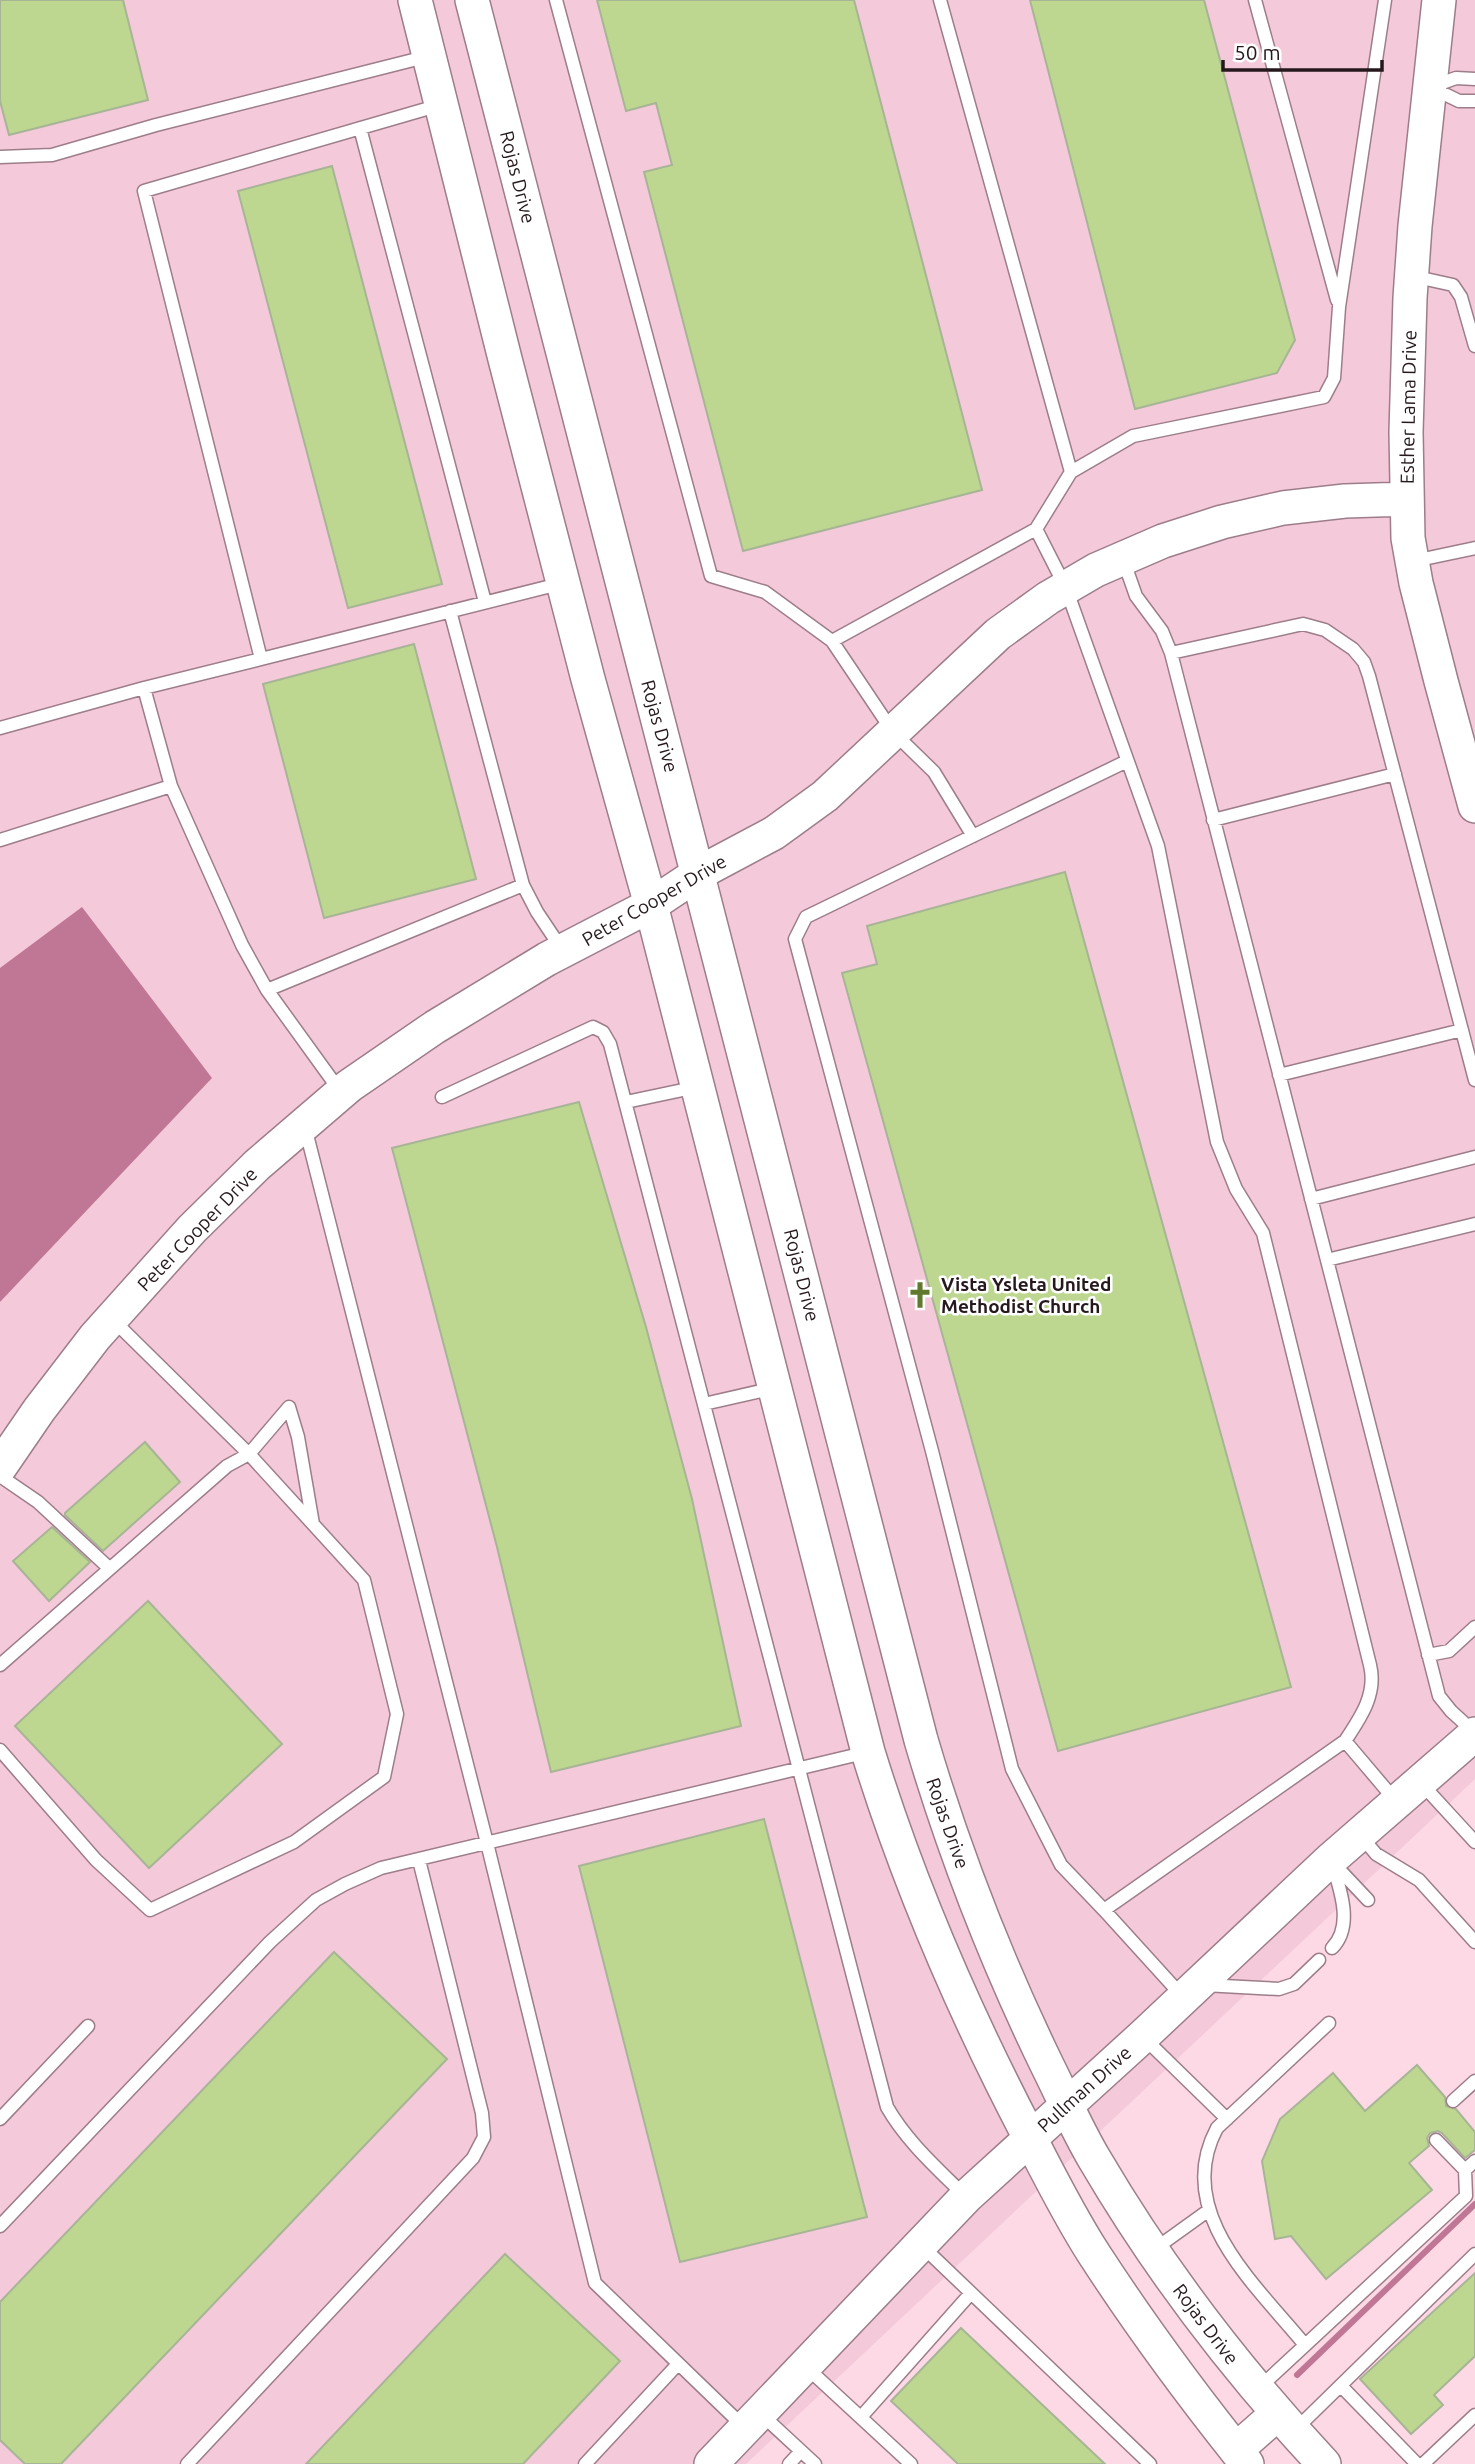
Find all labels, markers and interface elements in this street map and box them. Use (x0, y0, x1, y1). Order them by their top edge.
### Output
scale bar (1223, 28, 1382, 72)
text: 50 m (1234, 40, 1281, 64)
street label: Rojas Drive (496, 128, 540, 226)
street label: Esther Lama Drive (1396, 330, 1420, 484)
street label: Rojas Drive (637, 677, 683, 775)
street label: Peter Cooper Drive (578, 850, 730, 950)
street label: Peter Cooper Drive (133, 1163, 261, 1295)
street label: Rojas Drive (780, 1226, 824, 1324)
place label: Vista Ysleta United Methodist Church (941, 1273, 1111, 1317)
church icon: Vista Ysleta United Methodist Church (905, 1280, 935, 1310)
street label: Rojas Drive (922, 1775, 974, 1871)
street label: Pullman Drive (1033, 2041, 1135, 2137)
street label: Rojas Drive (1169, 2280, 1243, 2368)

